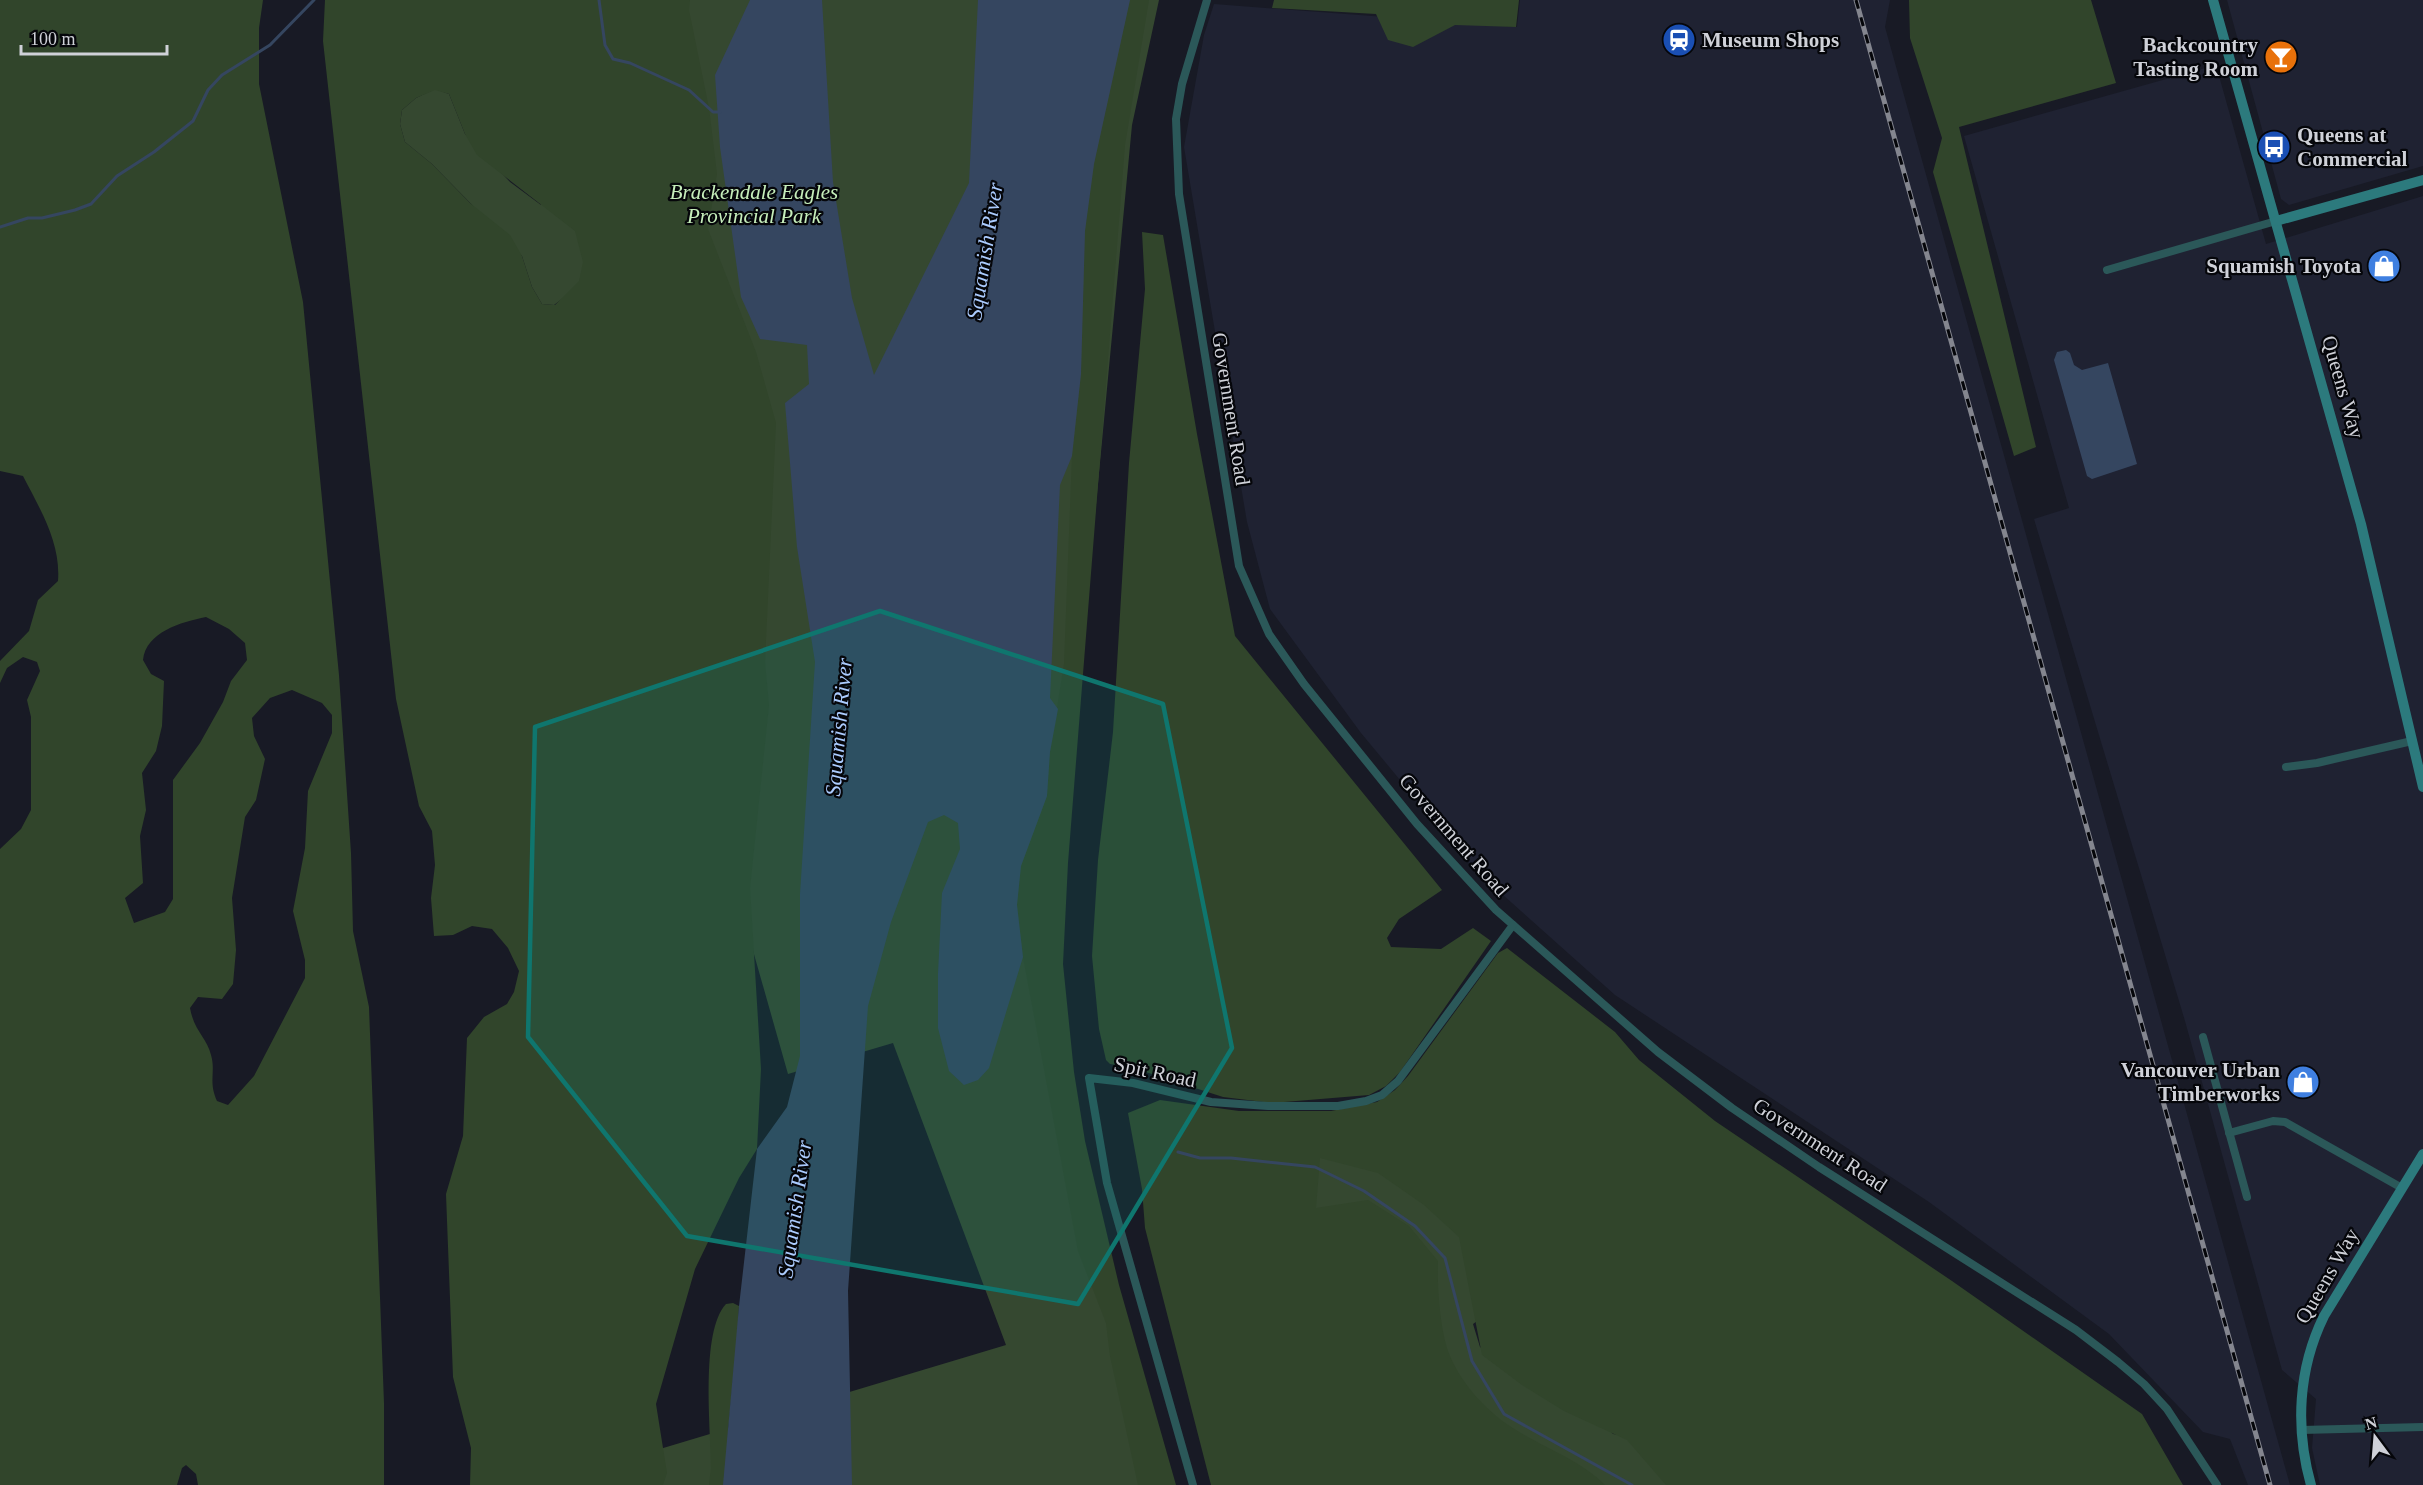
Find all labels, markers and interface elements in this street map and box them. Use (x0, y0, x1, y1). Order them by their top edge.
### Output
scale bar (21, 18, 166, 56)
station icon: Museum Shops (1661, 22, 1697, 58)
place label: Museum Shops (1702, 28, 1839, 52)
text: 100 m (30, 29, 76, 49)
place label: Backcountry Tasting Room (2133, 33, 2259, 81)
bar icon: Backcountry Tasting Room (2263, 39, 2299, 75)
place label: Queens at Commercial (2297, 123, 2408, 171)
bus stop icon: Queens at Commercial (2256, 129, 2292, 165)
park label: Brackendale Eagles Provincial Park (670, 180, 838, 228)
water label: Squamish River (961, 180, 1008, 322)
shop icon: Squamish Toyota (2366, 248, 2402, 284)
place label: Squamish Toyota (2206, 254, 2361, 278)
street label: Government Road (1207, 331, 1255, 488)
street label: Queens Way (2317, 333, 2369, 442)
water label: Squamish River (820, 656, 857, 797)
street label: Government Road (1394, 769, 1514, 902)
street label: Spit Road (1112, 1052, 1199, 1093)
place label: Vancouver Urban Timberworks (2121, 1058, 2280, 1106)
shop icon: Vancouver Urban Timberworks (2285, 1064, 2321, 1100)
street label: Government Road (1749, 1093, 1892, 1197)
water label: Squamish River (772, 1138, 817, 1279)
street label: Queens Way (2290, 1224, 2364, 1328)
north arrow (2345, 1407, 2405, 1467)
text: N (2363, 1413, 2379, 1433)

